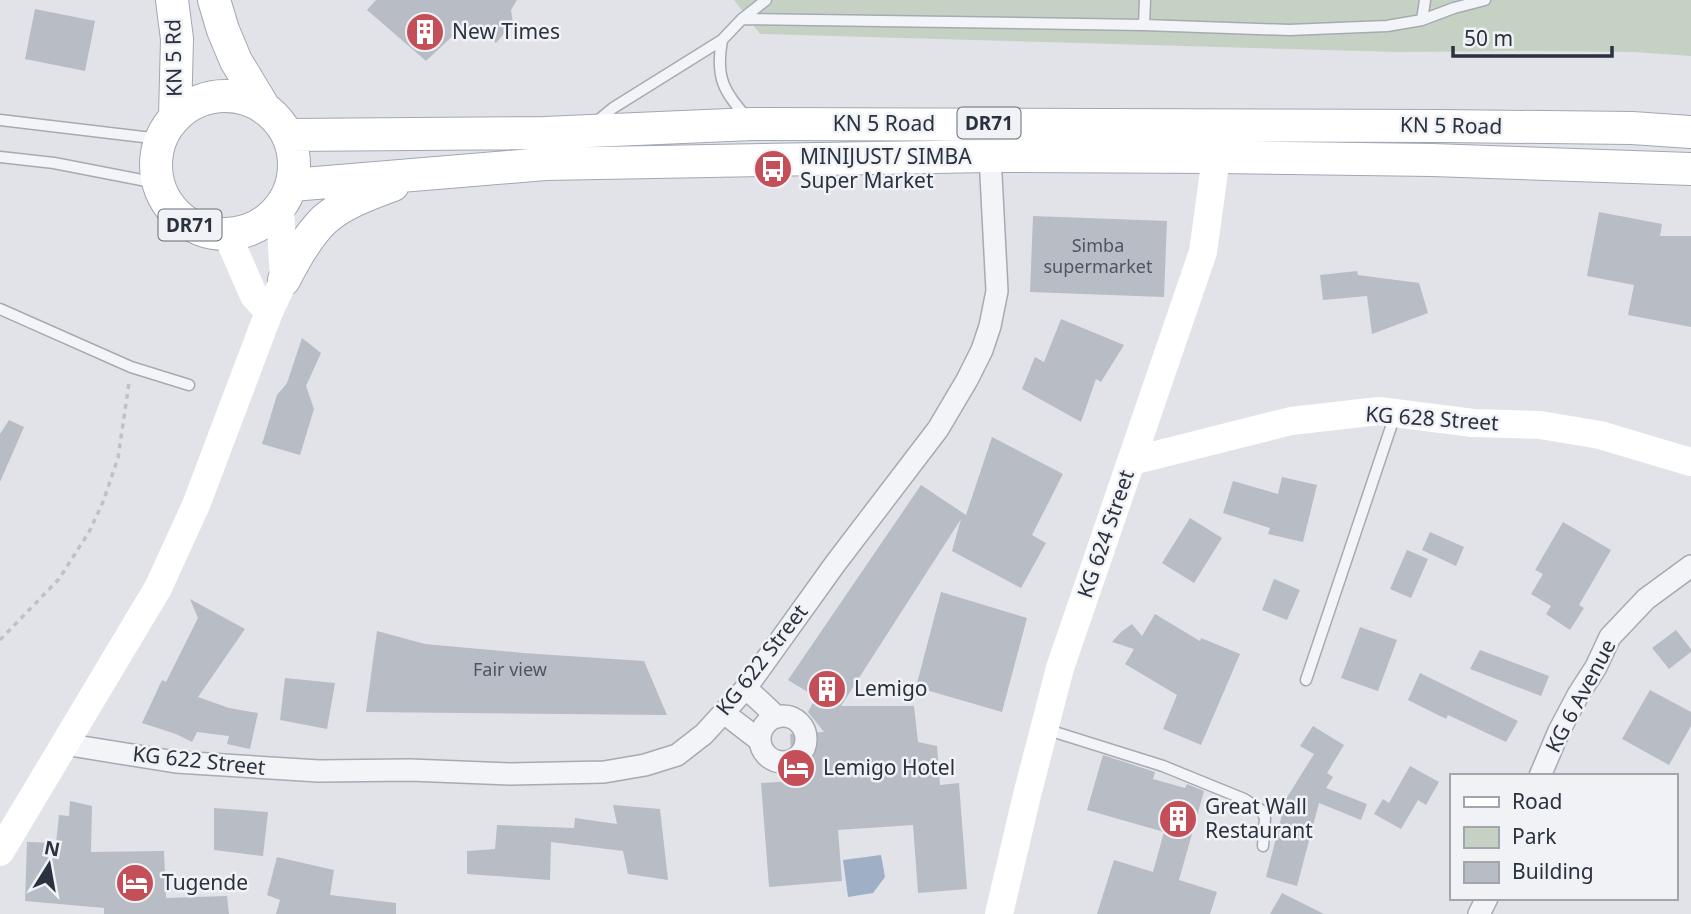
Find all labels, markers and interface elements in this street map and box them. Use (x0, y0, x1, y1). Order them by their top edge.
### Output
building icon: New Times (404, 11, 446, 53)
scale bar (1453, 14, 1612, 58)
place label: New Times (452, 17, 560, 45)
street label: KN 5 Rd (158, 19, 188, 97)
text: 50 m (1464, 24, 1513, 52)
road number: DR71 (958, 108, 1020, 139)
street label: KN 5 Road (833, 109, 935, 137)
street label: KN 5 Road (1400, 110, 1502, 140)
place label: MINIJUST/ SIMBA Super Market (800, 142, 972, 194)
bus stop icon: MINIJUST/ SIMBA Super Market (752, 148, 794, 190)
road number: DR71 (158, 210, 222, 241)
house number: Simba supermarket (1043, 233, 1153, 278)
street label: KG 628 Street (1365, 399, 1500, 437)
street label: KG 624 Street (1070, 466, 1140, 601)
street label: KG 622 Street (709, 598, 814, 721)
street label: KG 6 Avenue (1539, 634, 1622, 757)
house number: Fair view (473, 657, 547, 681)
building icon: Lemigo (806, 668, 848, 710)
place label: Lemigo (854, 674, 928, 702)
street label: KG 622 Street (131, 739, 267, 781)
hotel icon: Lemigo Hotel (775, 747, 817, 789)
place label: Lemigo Hotel (823, 753, 955, 781)
legend (1450, 774, 1677, 900)
text: Road (1512, 787, 1562, 815)
place label: Great Wall Restaurant (1205, 792, 1313, 844)
building icon: Great Wall Restaurant (1157, 798, 1199, 840)
text: Park (1512, 822, 1557, 850)
north arrow (14, 830, 84, 900)
text: N (42, 834, 62, 863)
text: Building (1512, 857, 1594, 885)
hotel icon: Tugende (114, 862, 156, 904)
place label: Tugende (162, 868, 248, 896)

